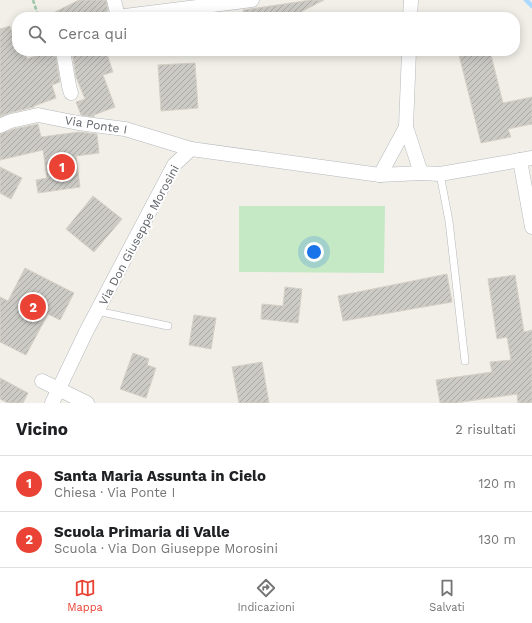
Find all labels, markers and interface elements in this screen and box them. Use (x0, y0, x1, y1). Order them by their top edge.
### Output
search box (12, 12, 520, 56)
icon: search (26, 23, 48, 45)
text: Cerca qui (58, 25, 127, 43)
street label: Via Ponte I (64, 113, 128, 137)
pin: 1 (49, 152, 75, 182)
street label: Via Don Giuseppe Morosini (96, 162, 182, 308)
your location (304, 242, 324, 262)
pin: 2 (20, 292, 46, 322)
text: Vicino (16, 419, 68, 439)
text: 2 risultati (455, 422, 516, 437)
text: Santa Maria Assunta in Cielo (54, 467, 266, 485)
text: 1 (26, 476, 32, 491)
text: 120 m (478, 476, 516, 491)
text: Chiesa · Via Ponte I (54, 485, 175, 500)
text: Scuola Primaria di Valle (54, 523, 230, 541)
text: 2 (25, 532, 33, 547)
text: 130 m (478, 532, 516, 547)
text: Scuola · Via Don Giuseppe Morosini (54, 541, 278, 556)
tab: Mappa (67, 577, 103, 614)
tab: Indicazioni (237, 577, 295, 614)
tab: Salvati (429, 577, 465, 614)

